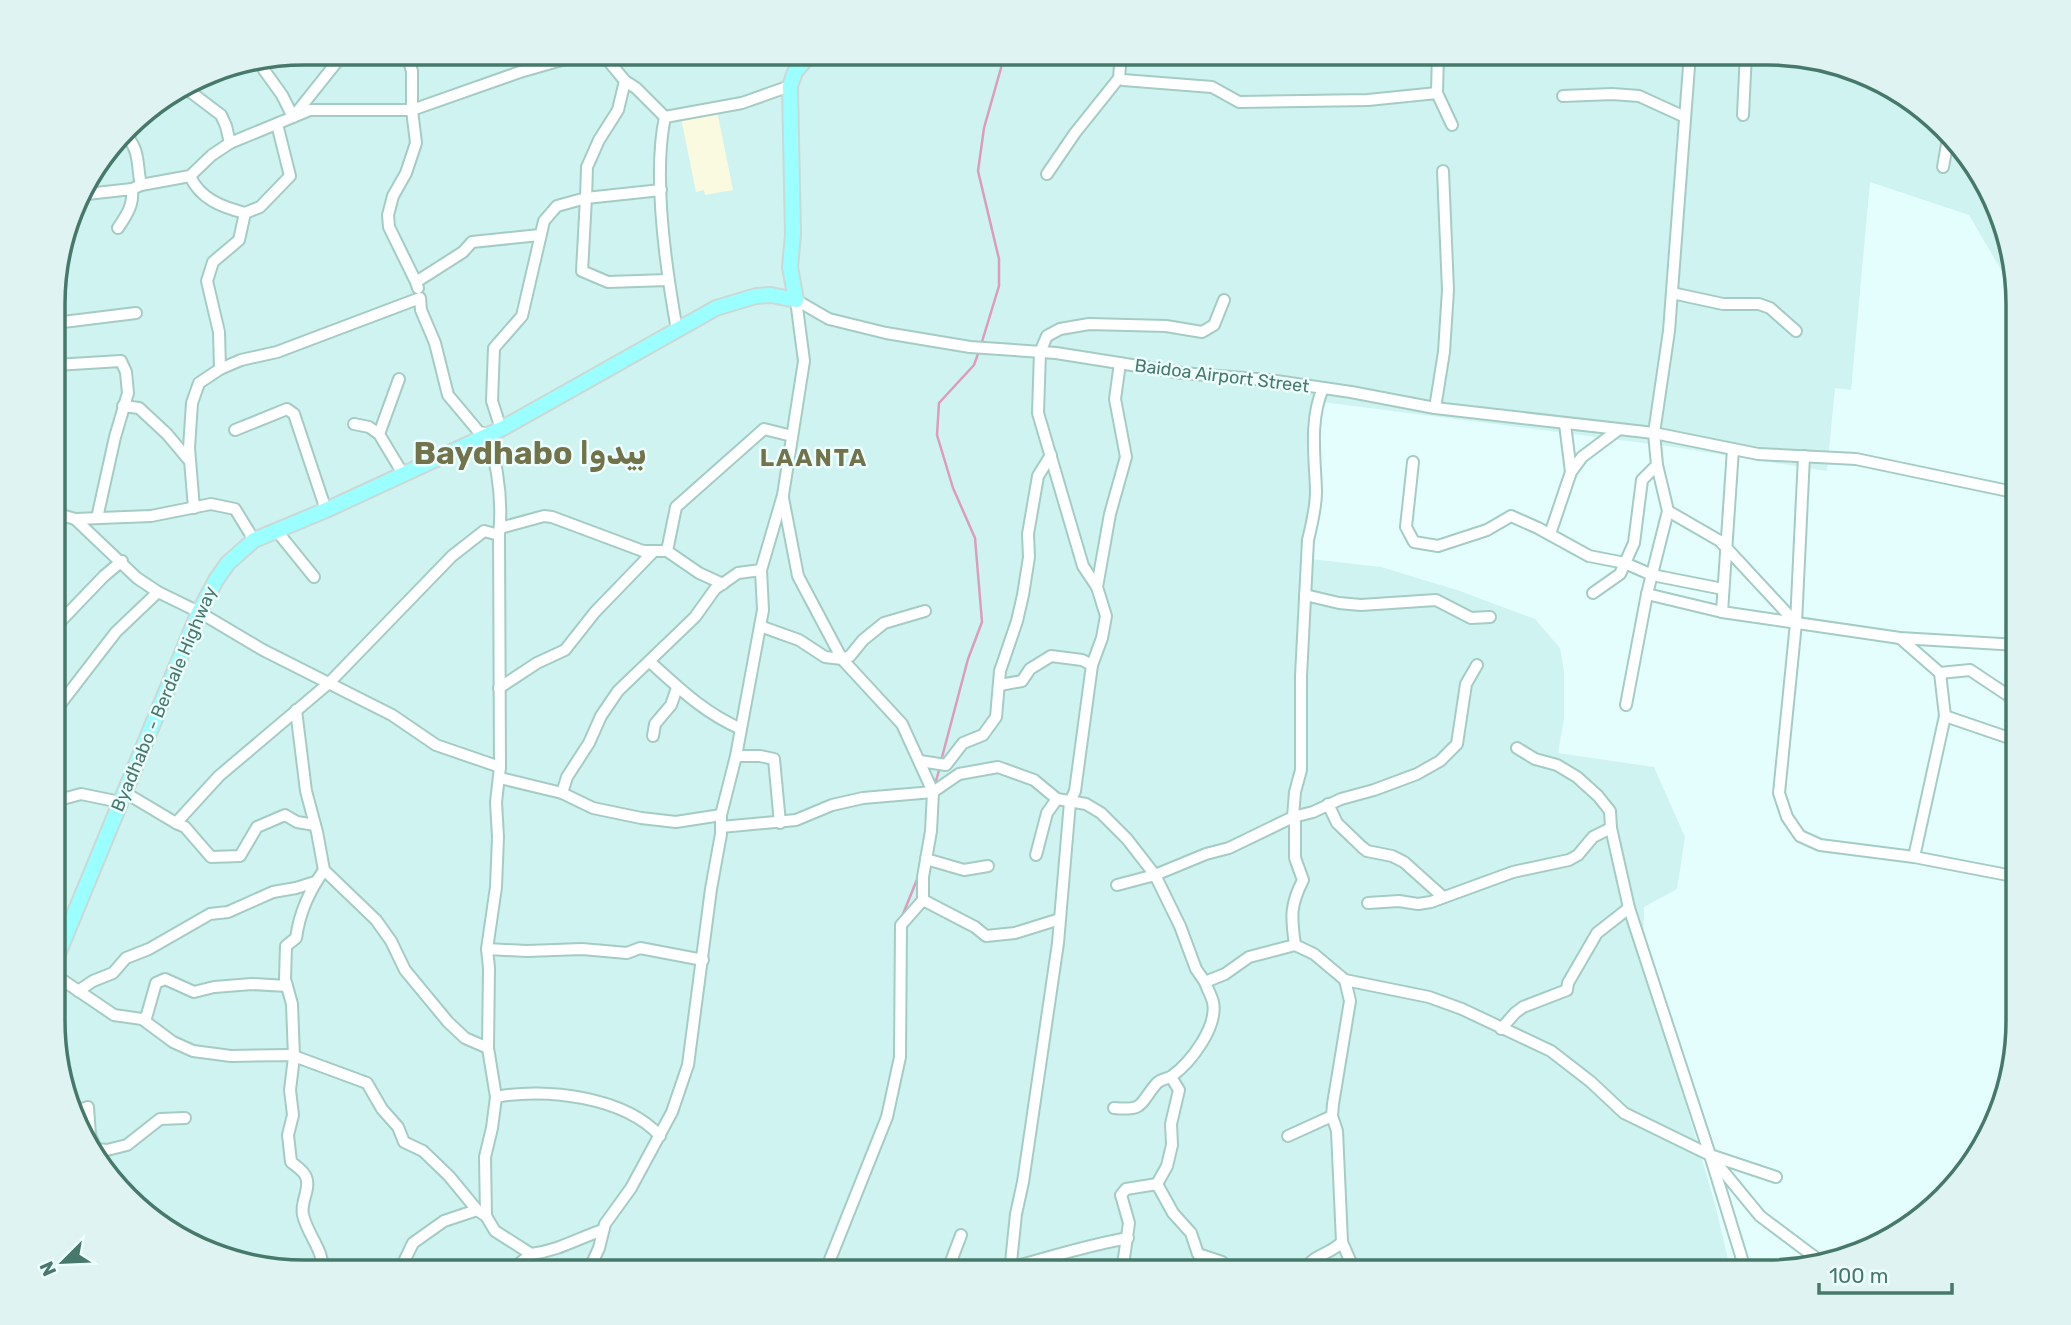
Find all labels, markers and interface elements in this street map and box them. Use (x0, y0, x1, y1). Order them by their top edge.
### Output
street label: Baidoa Airport Street (1133, 354, 1311, 398)
district label: Baydhabo بيدوا (413, 434, 647, 472)
district label: LAANTA (760, 444, 868, 472)
street label: Byadhabo - Berdale Highway (106, 583, 222, 815)
north arrow (28, 1227, 98, 1297)
scale bar (1819, 1252, 1952, 1296)
text: N (35, 1258, 61, 1280)
text: 100 m (1829, 1263, 1888, 1288)

